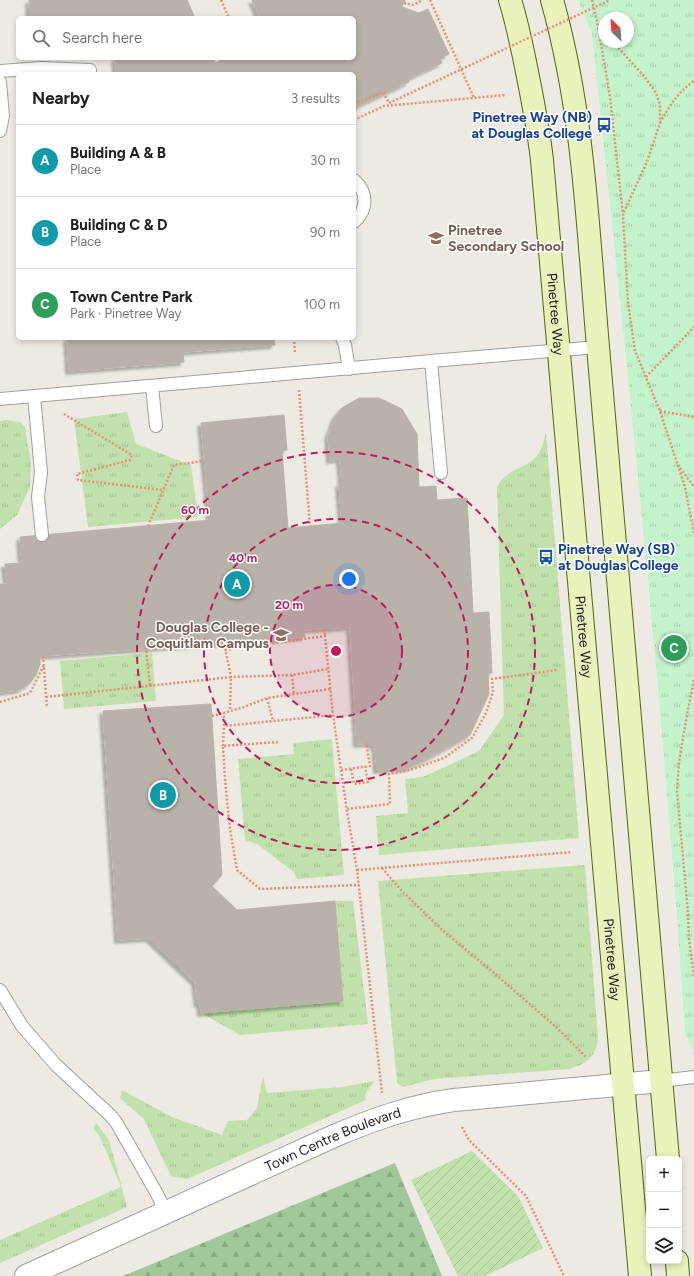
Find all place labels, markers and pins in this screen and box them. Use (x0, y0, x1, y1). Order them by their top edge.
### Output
place label: Pinetree Way (NB) at Douglas College (471, 109, 592, 142)
bus stop icon: Pinetree Way (NB) at Douglas College (595, 116, 613, 134)
place label: Pinetree Secondary School (448, 222, 564, 255)
school or university icon: Pinetree Secondary School (427, 229, 445, 247)
place label: Pinetree Way (SB) at Douglas College (558, 541, 679, 574)
bus stop icon: Pinetree Way (SB) at Douglas College (537, 548, 555, 566)
pin: A (224, 569, 250, 599)
place label: Douglas College - Coquitlam Campus (146, 619, 269, 652)
school or university icon: Douglas College - Coquitlam Campus (272, 626, 290, 644)
pin: C (661, 633, 687, 663)
centre of rings (329, 644, 343, 658)
pin: B (150, 780, 176, 810)

